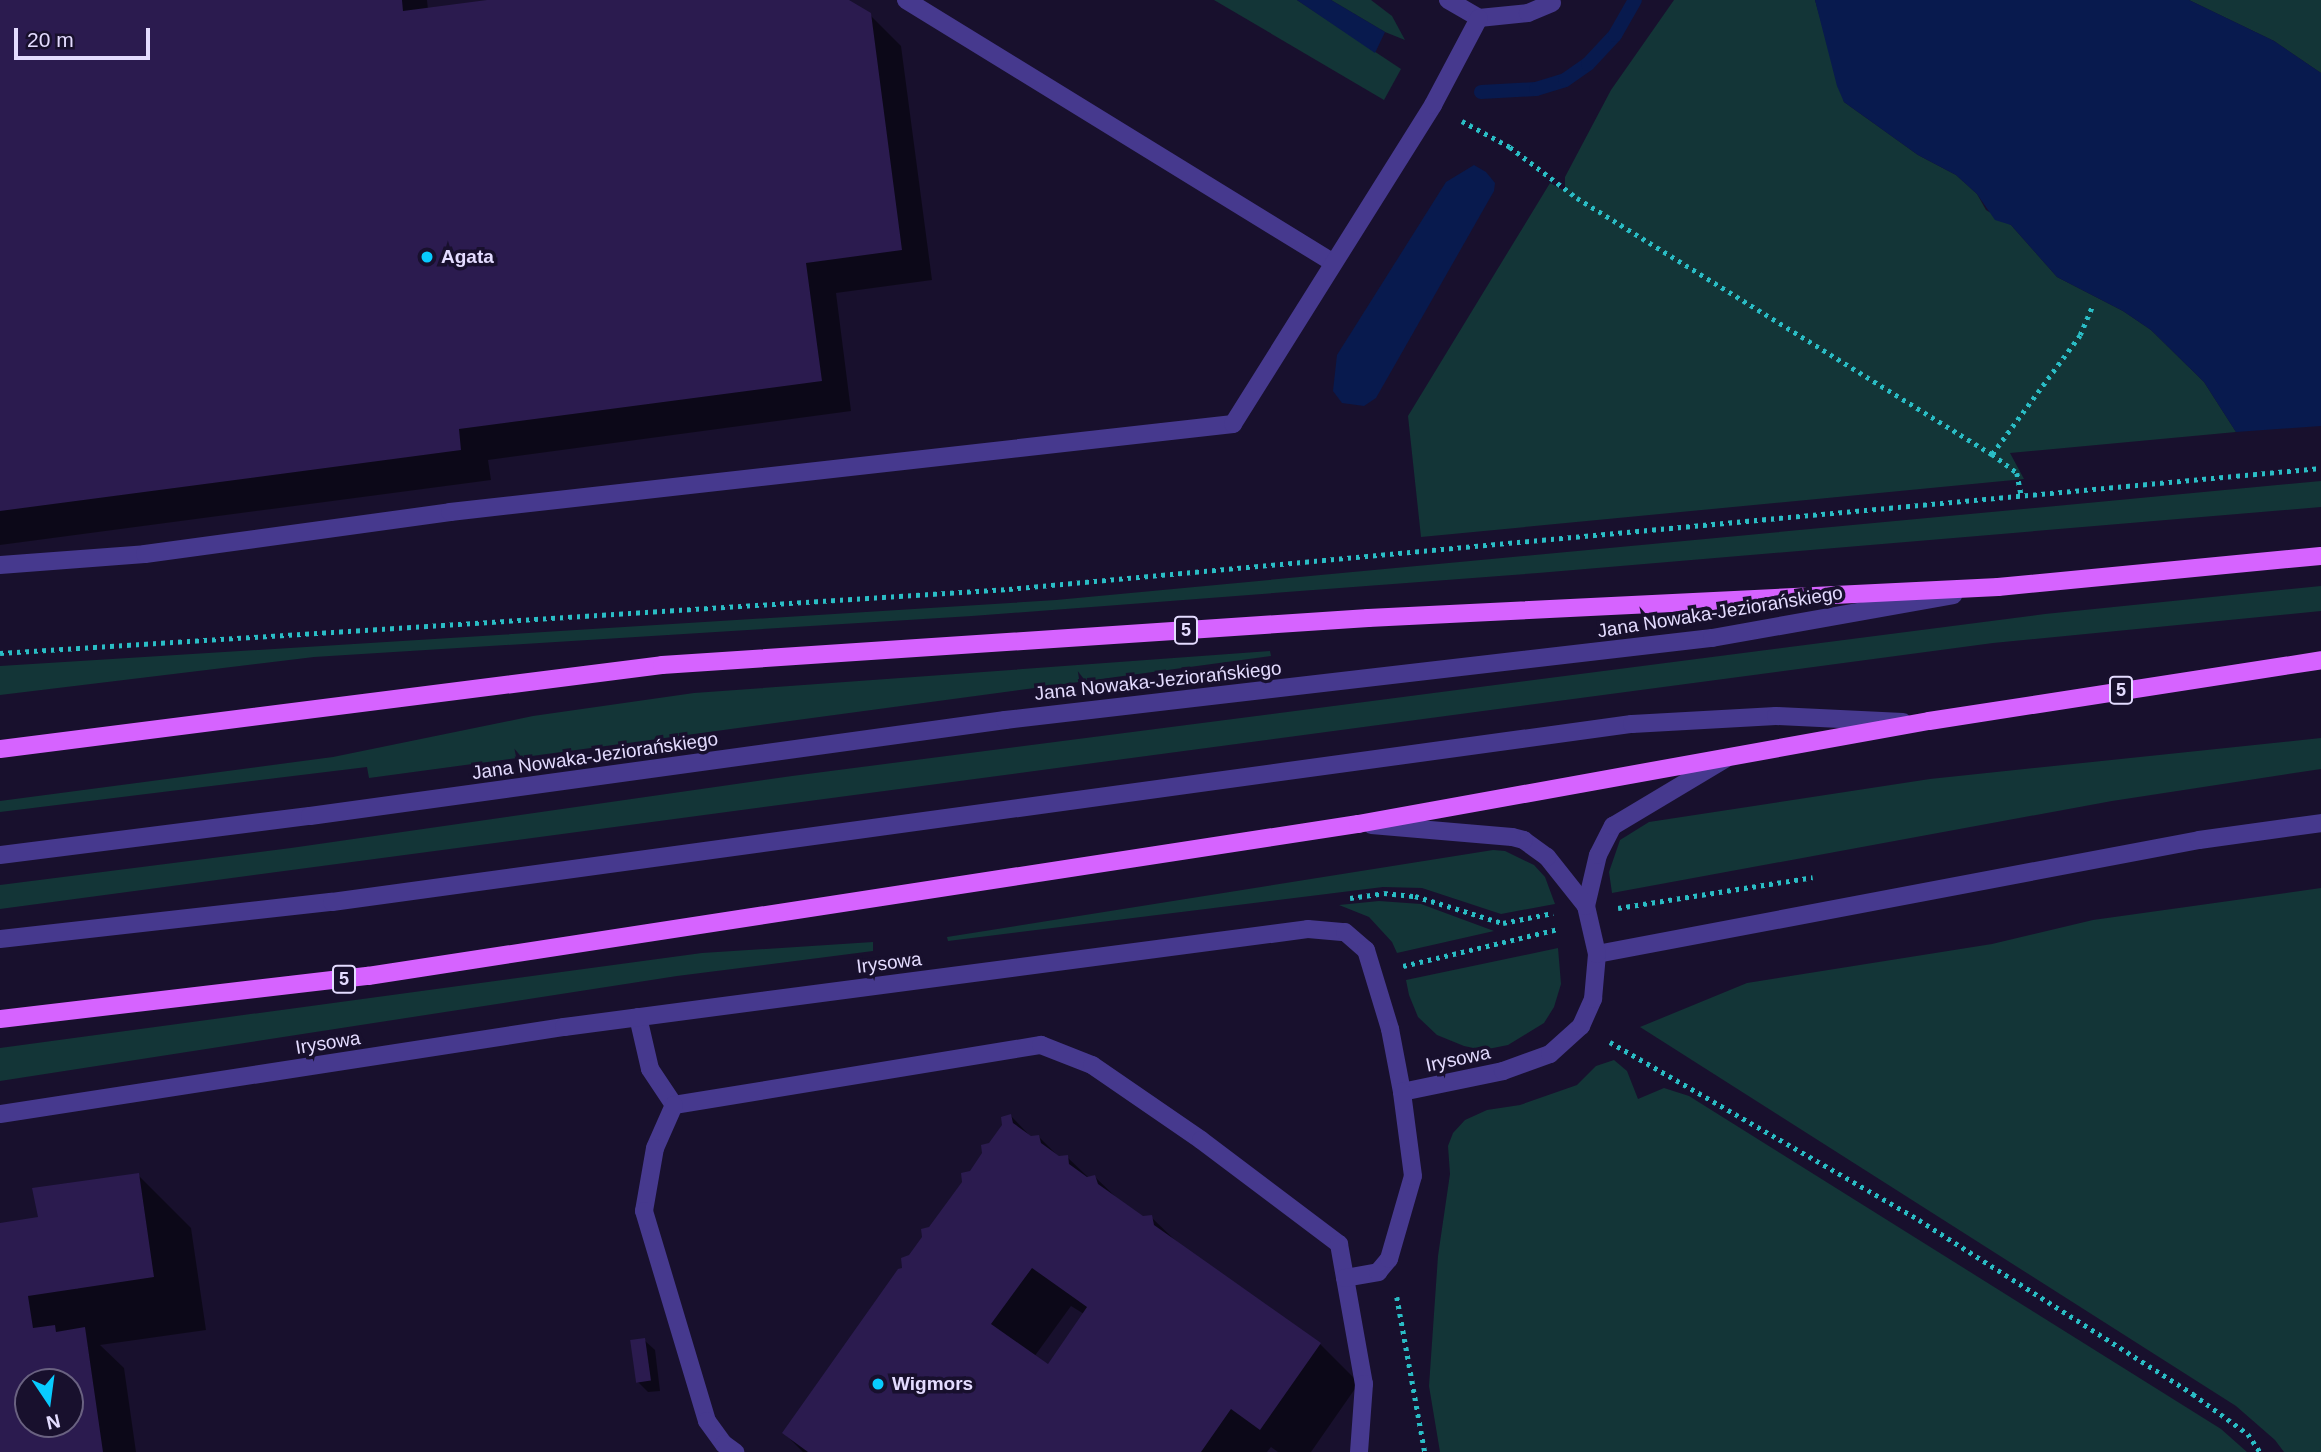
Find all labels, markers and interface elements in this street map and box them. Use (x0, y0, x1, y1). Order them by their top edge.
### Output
scale bar (18, 14, 154, 58)
text: 20 m (27, 28, 74, 51)
place label: Agata (441, 246, 494, 268)
marker: Agata (419, 249, 435, 265)
street label: Jana Nowaka-Jeziorańskiego (1596, 581, 1844, 643)
road number: 5 (1174, 616, 1198, 644)
street label: Jana Nowaka-Jeziorańskiego (1033, 657, 1283, 705)
road number: 5 (2109, 676, 2133, 704)
street label: Jana Nowaka-Jeziorańskiego (471, 727, 719, 785)
street label: Irysowa (855, 948, 923, 978)
road number: 5 (332, 964, 356, 994)
street label: Irysowa (294, 1027, 362, 1059)
street label: Irysowa (1424, 1041, 1492, 1077)
north arrow (14, 1368, 84, 1438)
place label: Wigmors (892, 1373, 973, 1395)
marker: Wigmors (870, 1376, 886, 1392)
text: N (44, 1410, 62, 1434)

